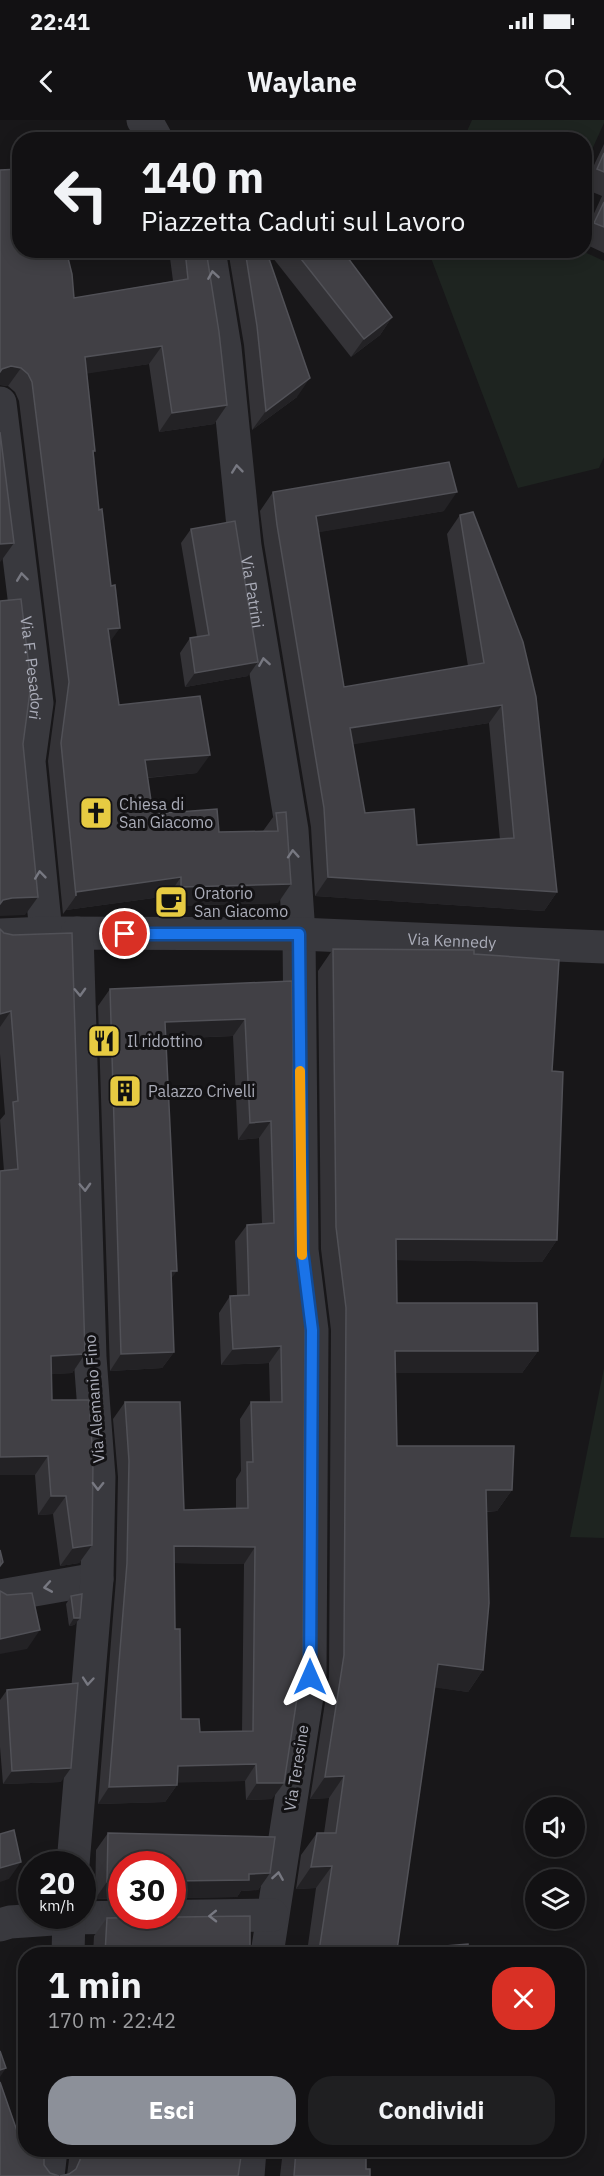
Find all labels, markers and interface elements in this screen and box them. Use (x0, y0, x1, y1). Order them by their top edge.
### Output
text: 22:41 (30, 7, 90, 36)
text: Waylane (247, 64, 357, 99)
icon: back (30, 65, 63, 98)
icon: search (541, 65, 574, 98)
text: 140 m (141, 150, 264, 205)
icon: left (42, 156, 120, 234)
text: Piazzetta Caduti sul Lavoro (141, 203, 465, 238)
one-way arrow (208, 271, 220, 280)
one-way arrow (231, 464, 244, 473)
street label: Via Patrini (237, 555, 268, 630)
one-way arrow (16, 572, 28, 582)
street label: Via F. Pesadori (16, 615, 47, 721)
one-way arrow (258, 657, 271, 667)
place label: Chiesa di San Giacomo (119, 794, 213, 832)
church icon: Chiesa di San Giacomo (78, 795, 114, 831)
one-way arrow (287, 850, 300, 859)
one-way arrow (34, 870, 47, 879)
place label: Oratorio San Giacomo (194, 883, 288, 921)
cafe icon: Oratorio San Giacomo (153, 884, 189, 920)
pin (99, 908, 150, 959)
icon: arrive (108, 917, 141, 950)
street label: Via Kennedy (407, 929, 497, 952)
one-way arrow (73, 987, 86, 996)
restaurant icon: Il ridottino (86, 1023, 122, 1059)
place label: Il ridottino (127, 1031, 203, 1051)
building icon: Palazzo Crivelli (107, 1073, 143, 1109)
place label: Palazzo Crivelli (148, 1081, 255, 1101)
one-way arrow (79, 1182, 91, 1191)
street label: Via Alemanio Fino (80, 1334, 108, 1464)
one-way arrow (92, 1482, 105, 1491)
one-way arrow (44, 1581, 53, 1593)
position arrow (278, 1645, 342, 1709)
one-way arrow (82, 1677, 95, 1686)
street label: Via Teresine (279, 1723, 313, 1813)
map controls (525, 1797, 585, 1929)
button: sound (525, 1797, 585, 1857)
speed limit sign: 30 (108, 1851, 186, 1929)
text: 20 (39, 1863, 75, 1902)
button: layers (525, 1869, 585, 1929)
one-way arrow (271, 1871, 284, 1881)
text: km/h (39, 1896, 75, 1915)
one-way arrow (209, 1910, 218, 1922)
text: 1 min (48, 1961, 142, 2008)
button: close (492, 1967, 555, 2030)
text: 170 m · 22:42 (48, 2007, 176, 2034)
button: Esci (48, 2076, 296, 2145)
button: Condividi (308, 2076, 555, 2145)

